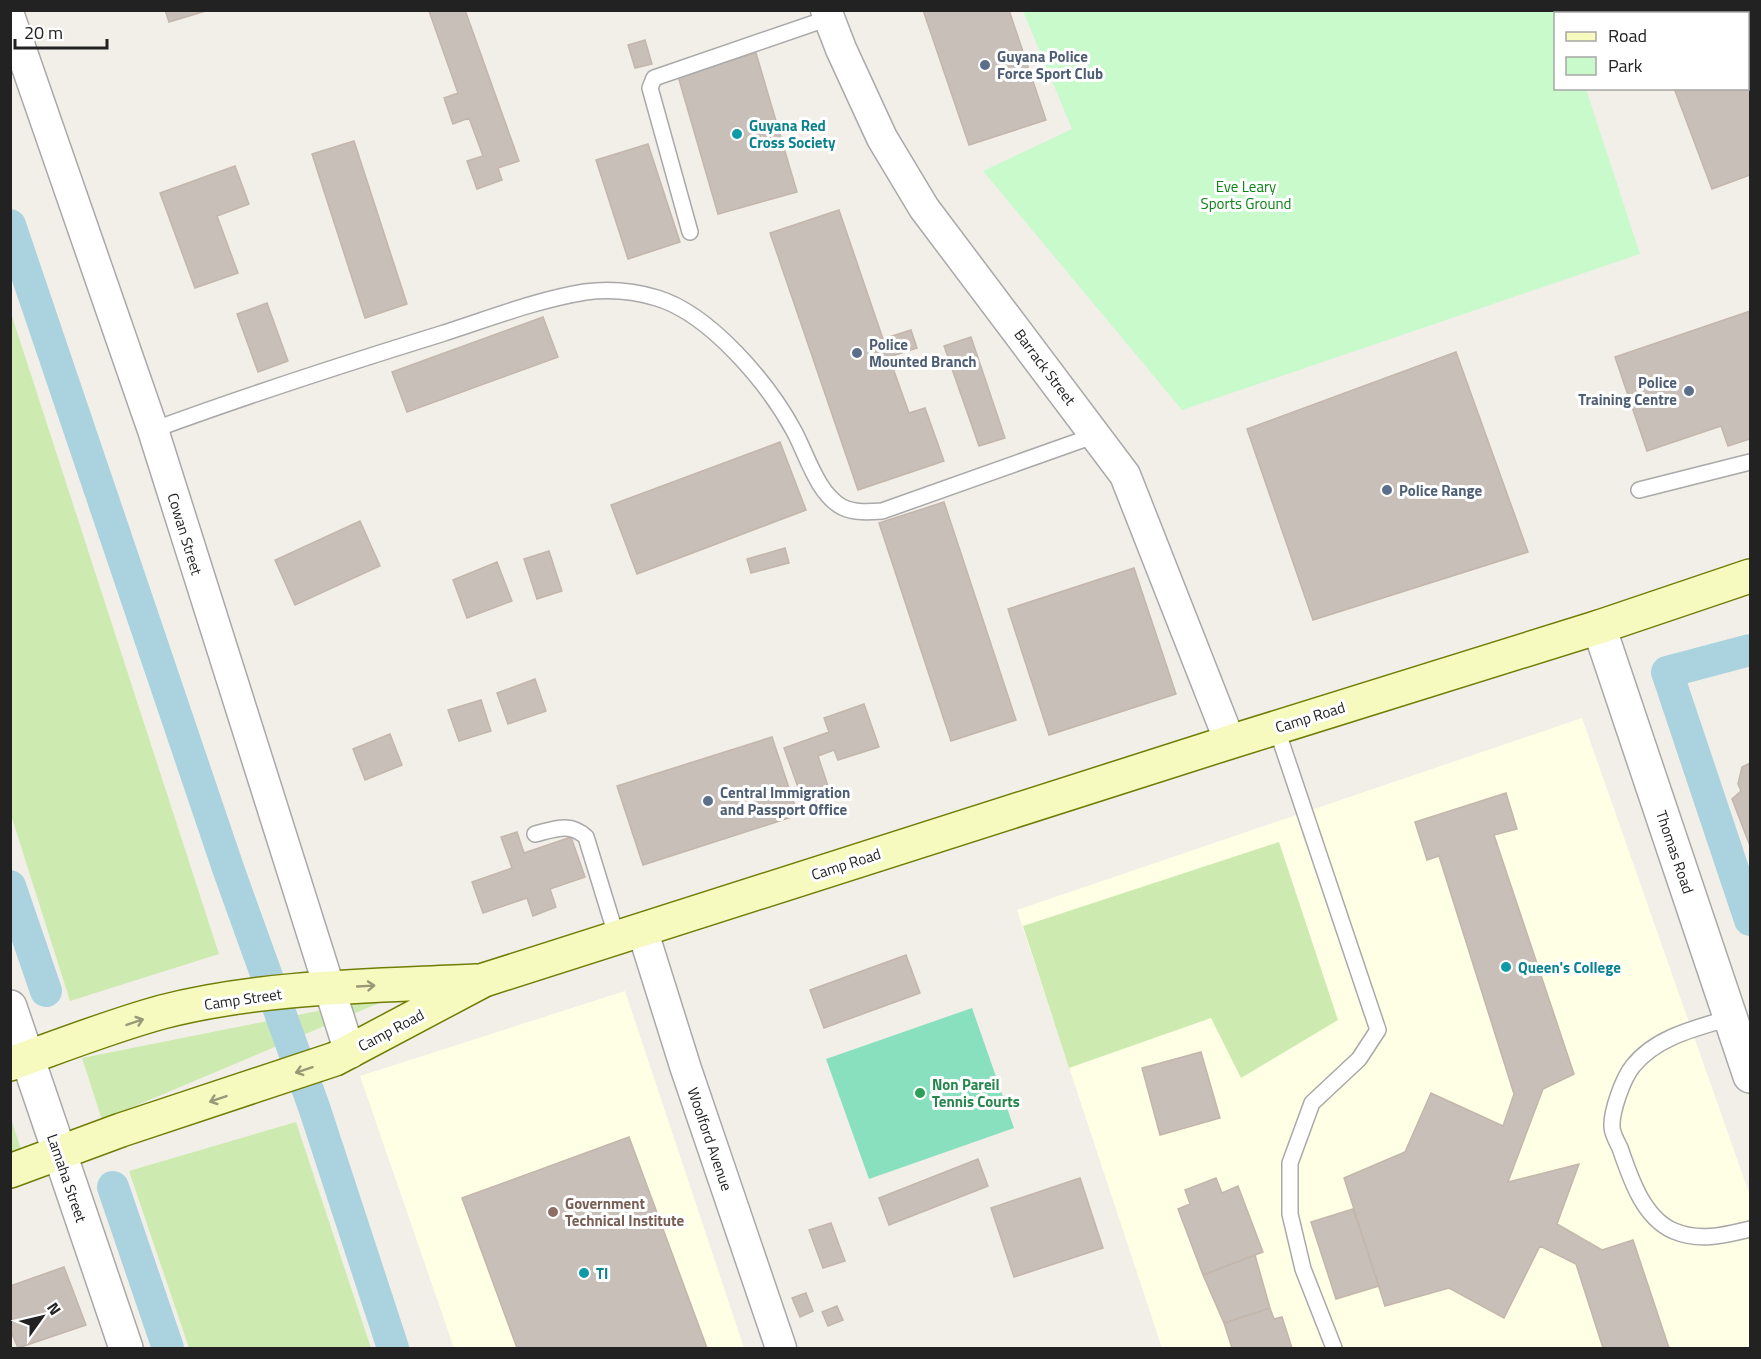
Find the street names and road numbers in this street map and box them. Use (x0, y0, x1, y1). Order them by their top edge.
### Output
street label: Barrack Street (1009, 324, 1082, 411)
street label: Cowan Street (162, 490, 209, 579)
street label: Camp Road (1272, 695, 1348, 739)
street label: Thomas Road (1650, 807, 1700, 897)
street label: Camp Road (808, 842, 884, 886)
street label: Camp Street (203, 982, 284, 1016)
street label: Camp Road (354, 1003, 428, 1057)
street label: Woolford Avenue (682, 1084, 738, 1194)
street label: Lamaha Street (41, 1131, 93, 1226)

